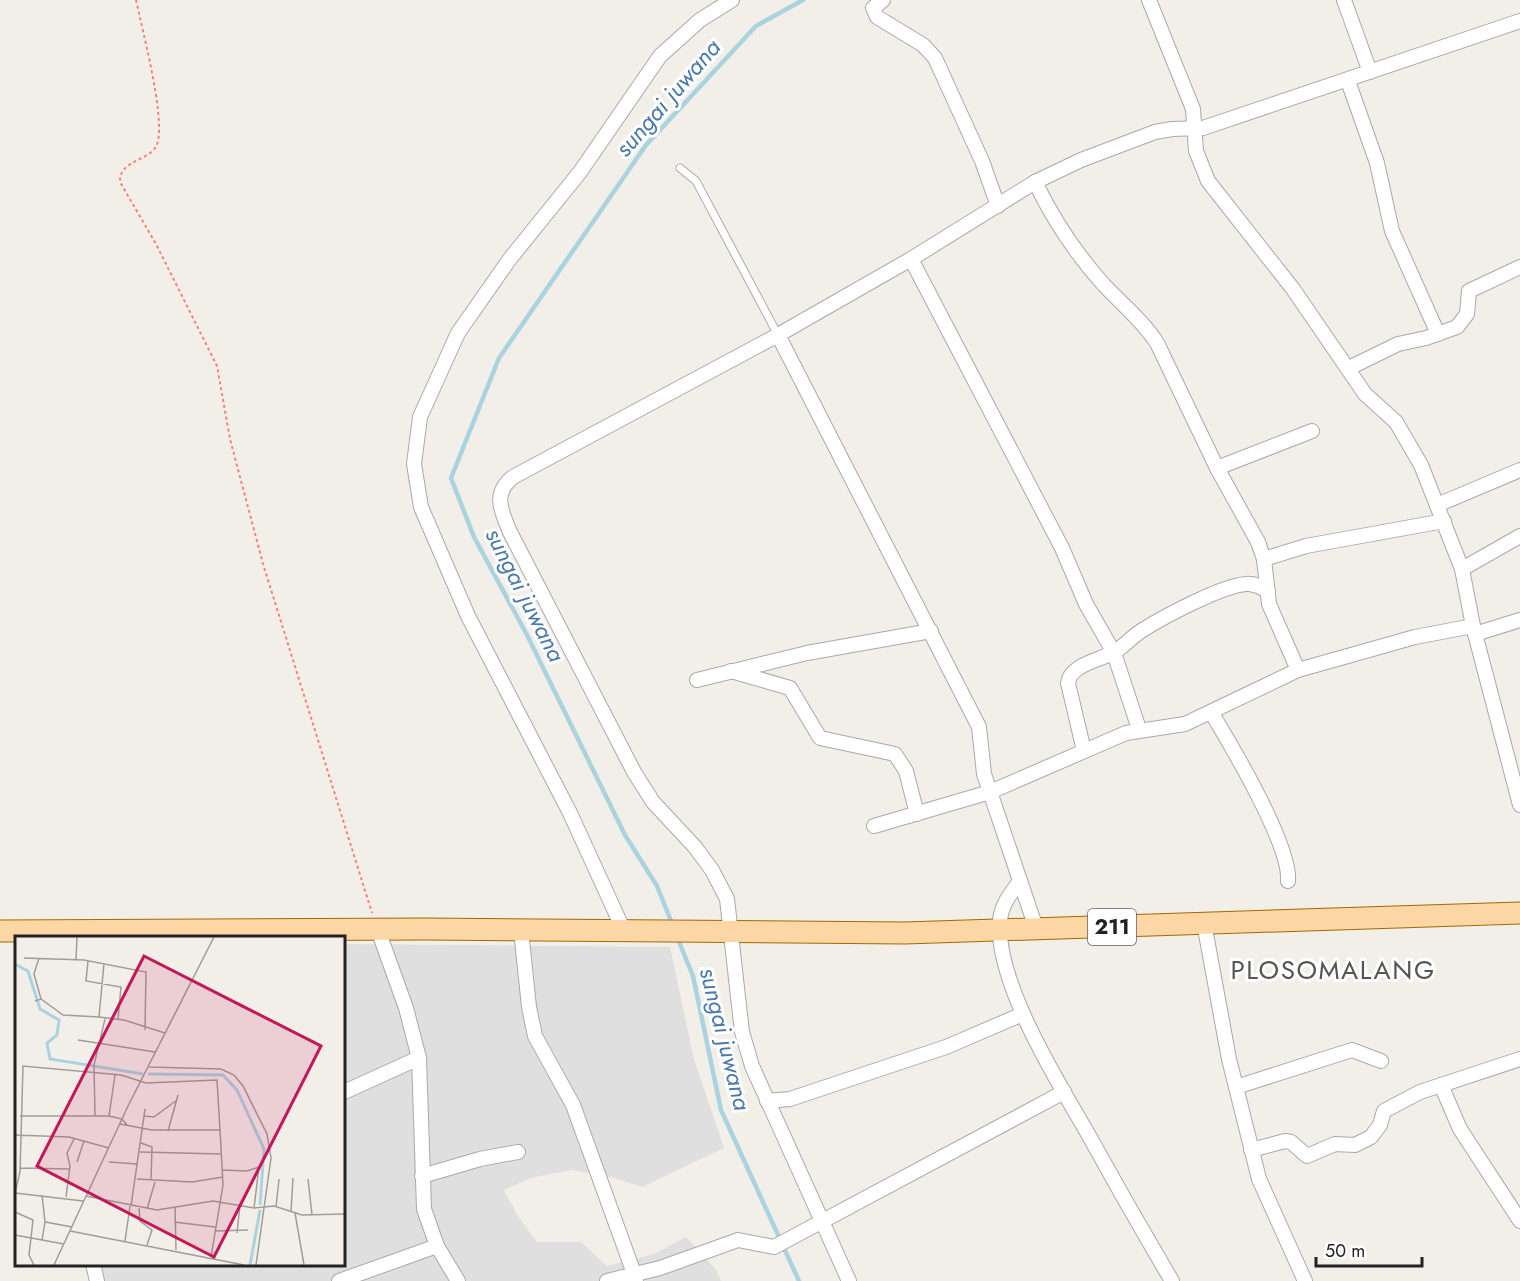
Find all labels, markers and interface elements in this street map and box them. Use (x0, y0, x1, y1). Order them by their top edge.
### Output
water label: sungai juwana (606, 31, 729, 164)
water label: sungai juwana (477, 522, 574, 668)
road number: 211 (1088, 909, 1136, 945)
inset map (15, 936, 345, 1266)
district label: PLOSOMALANG (1230, 951, 1436, 989)
water label: sungai juwana (691, 964, 760, 1114)
scale bar (1316, 1230, 1422, 1268)
text: 50 m (1325, 1238, 1365, 1264)

